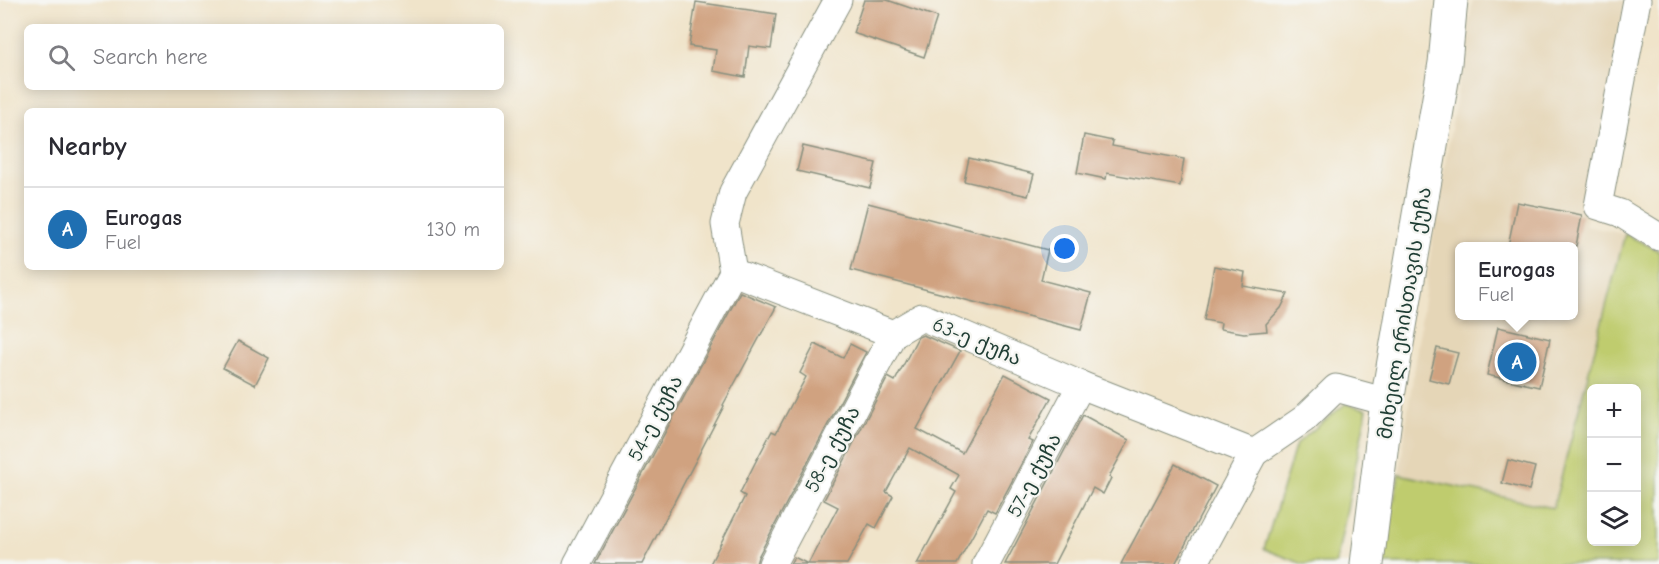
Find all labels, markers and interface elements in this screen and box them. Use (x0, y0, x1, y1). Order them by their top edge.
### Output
search box (24, 24, 504, 90)
icon: search (45, 41, 78, 74)
text: Search here (93, 44, 208, 70)
text: Nearby (48, 132, 127, 162)
street label: მიხეილ ერისთავის ქუჩა (1373, 185, 1437, 441)
text: Eurogas (105, 205, 182, 231)
text: A (62, 218, 73, 241)
text: 130 m (427, 218, 480, 241)
text: Fuel (105, 231, 141, 254)
your location (1050, 234, 1079, 263)
popup (1455, 242, 1578, 320)
text: Eurogas (1478, 257, 1555, 283)
text: Fuel (1478, 283, 1514, 306)
street label: 63-ე ქუჩა (929, 312, 1025, 370)
pin: A (1498, 340, 1537, 385)
street label: 54-ე ქუჩა (623, 371, 688, 465)
map controls (1587, 384, 1641, 546)
button: + (1587, 384, 1641, 438)
street label: 58-ე ქუჩა (800, 402, 865, 496)
street label: 57-ე ქუჩა (1003, 429, 1066, 521)
button: − (1587, 438, 1641, 492)
button: layers (1587, 492, 1641, 546)

